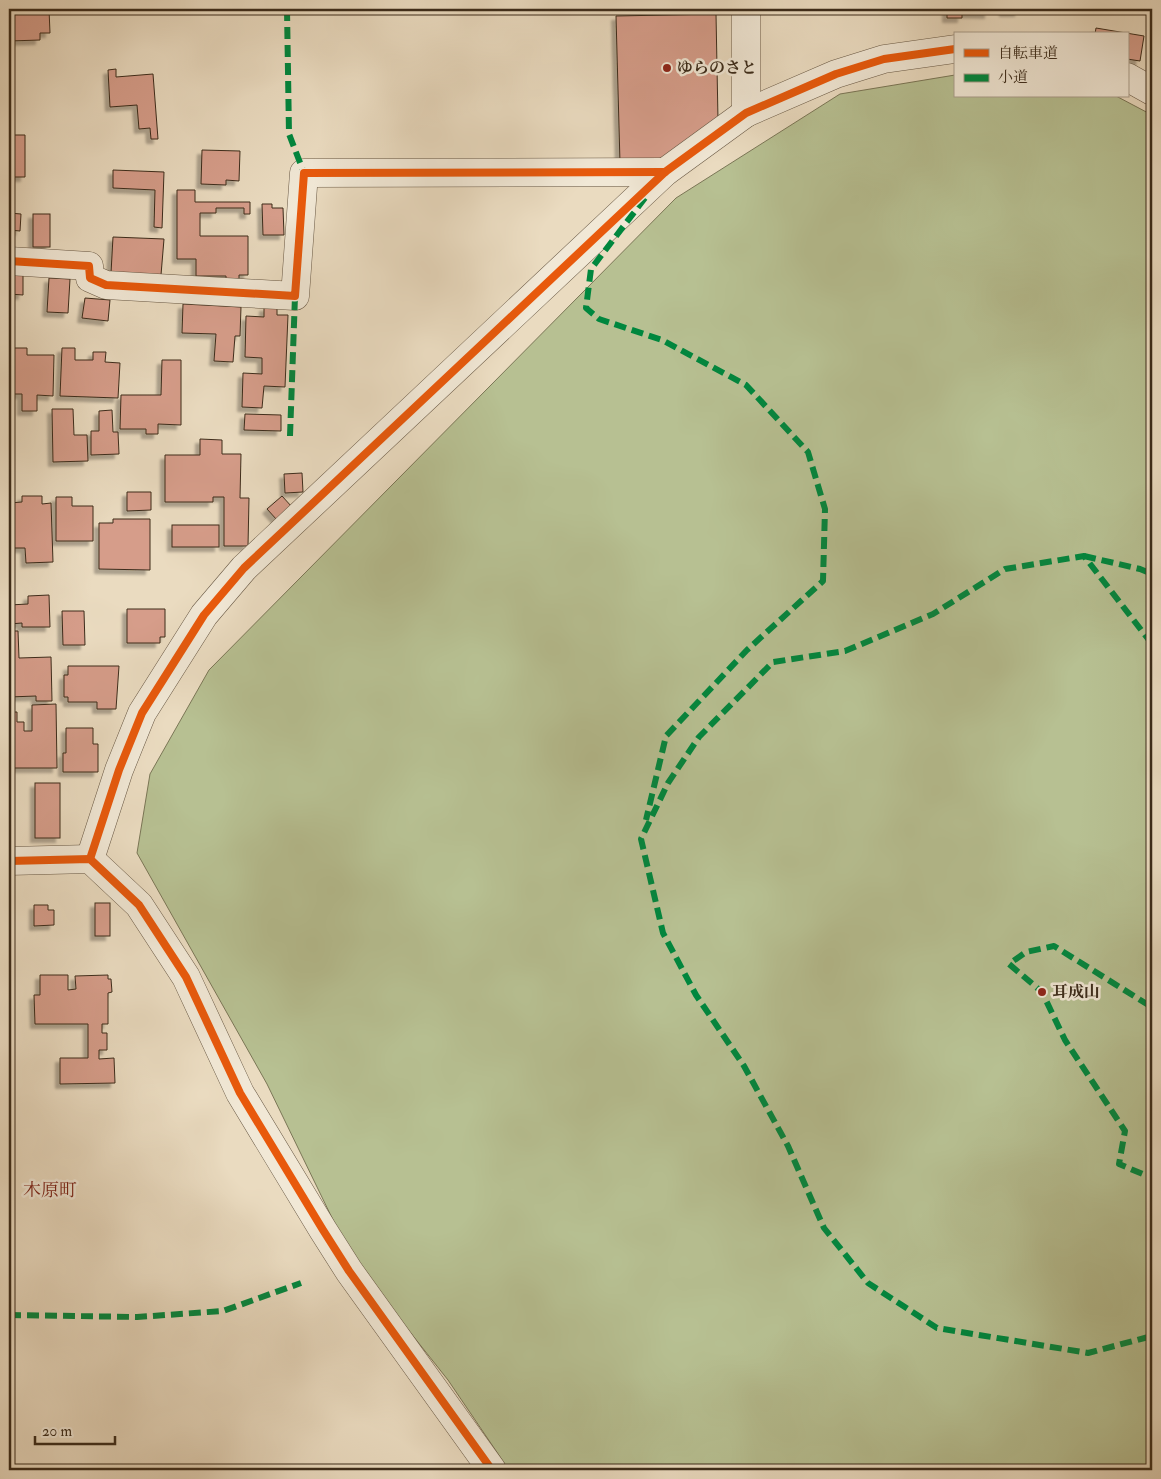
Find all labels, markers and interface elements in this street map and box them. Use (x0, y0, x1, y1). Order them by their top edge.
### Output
legend (954, 32, 1128, 98)
text: 自転車道 (998, 44, 1058, 63)
place label: ゆらのさと (677, 58, 757, 78)
marker: ゆらのさと (661, 62, 673, 74)
text: 小道 (998, 68, 1028, 87)
place label: 耳成山 (1052, 982, 1100, 1002)
marker: 耳成山 (1036, 986, 1048, 998)
district label: 木原町 (23, 1179, 77, 1202)
scale bar (35, 1414, 115, 1446)
text: 20 m (42, 1422, 72, 1441)

